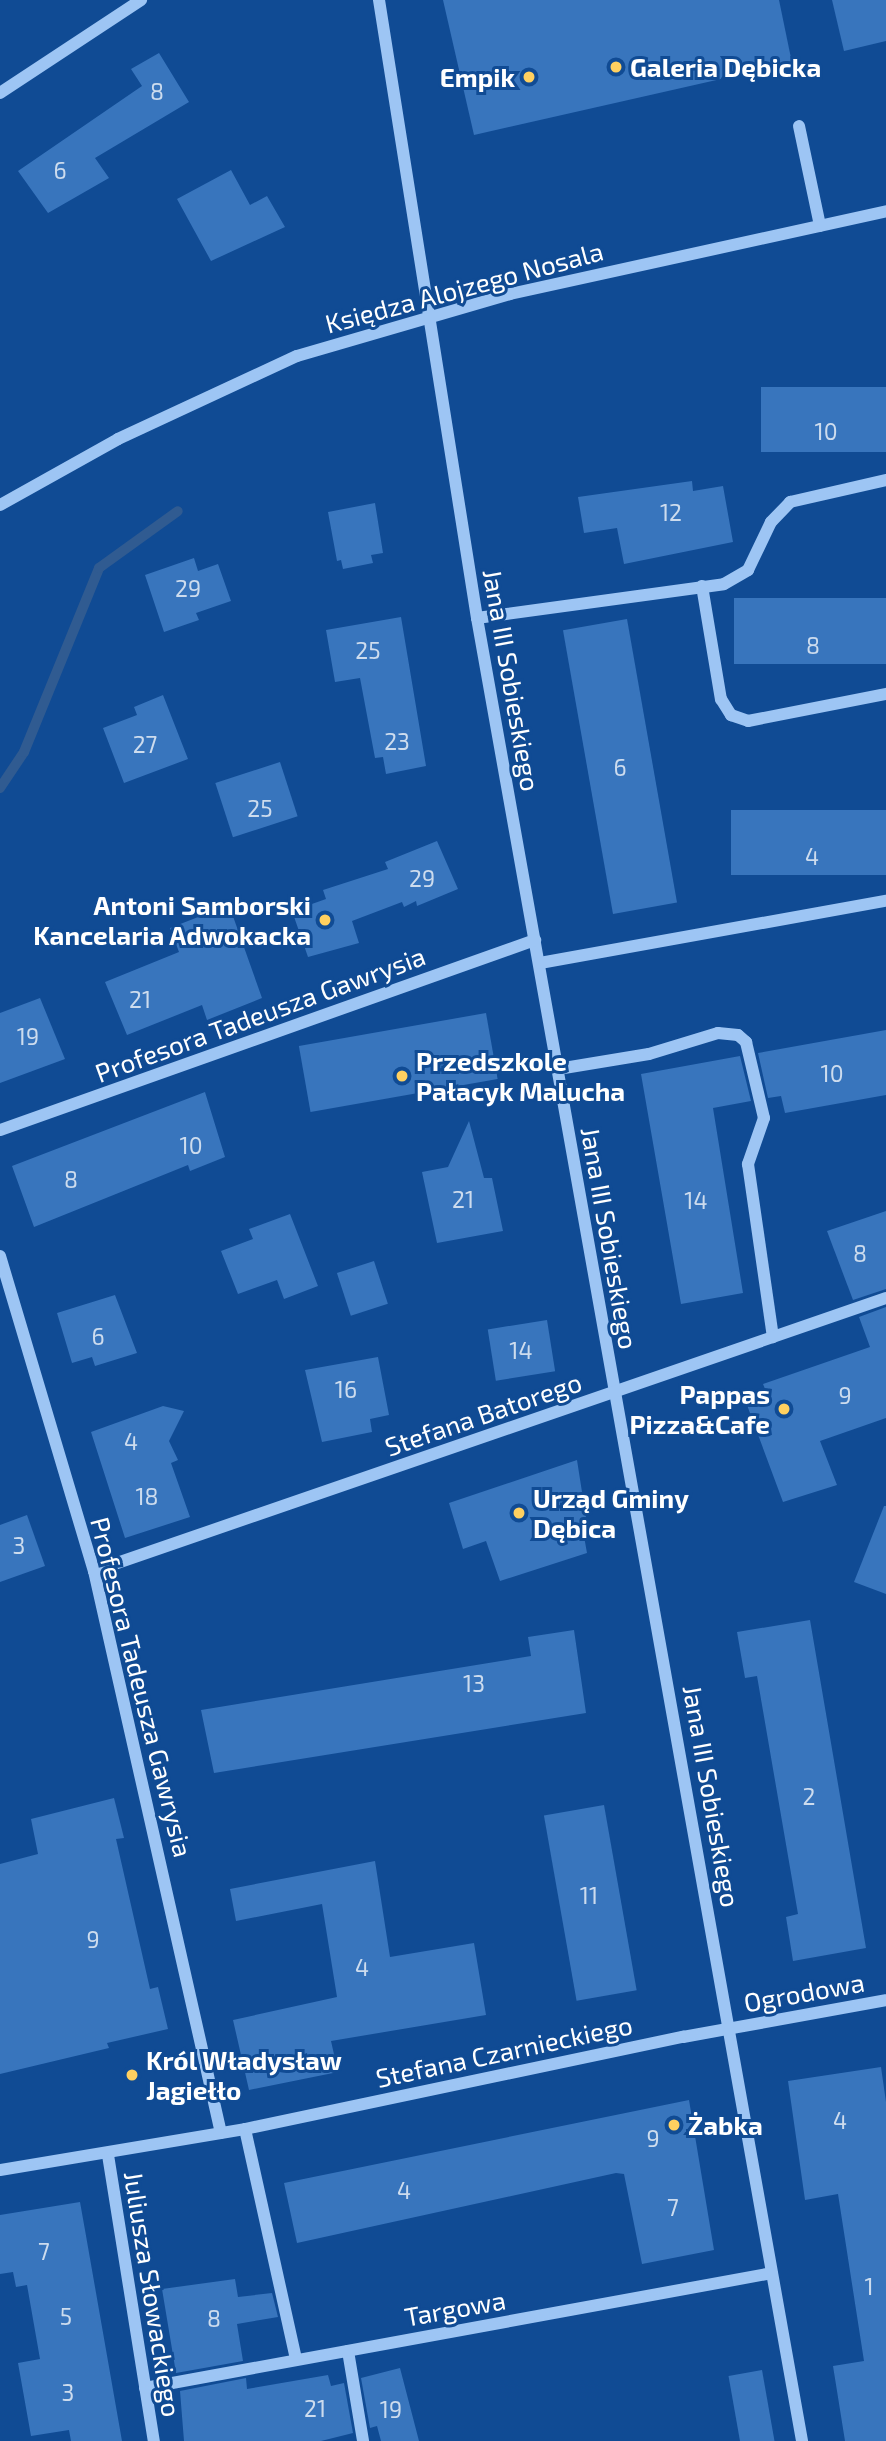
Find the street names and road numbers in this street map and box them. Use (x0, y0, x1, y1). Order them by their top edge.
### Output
street label: Księdza Alojzego Nosala (321, 235, 607, 339)
street label: Jana III Sobieskiego (477, 566, 547, 794)
street label: Profesora Tadeusza Gawrysia (90, 940, 430, 1088)
street label: Jana III Sobieskiego (575, 1124, 645, 1352)
street label: Stefana Batorego (381, 1366, 585, 1462)
street label: Profesora Tadeusza Gawrysia (85, 1514, 199, 1860)
street label: Jana III Sobieskiego (677, 1682, 747, 1910)
street label: Ogrodowa (741, 1966, 867, 2018)
street label: Stefana Czarnieckiego (373, 2009, 635, 2093)
street label: Juliusza Słowackiego (118, 2169, 188, 2419)
street label: Targowa (402, 2284, 508, 2332)

